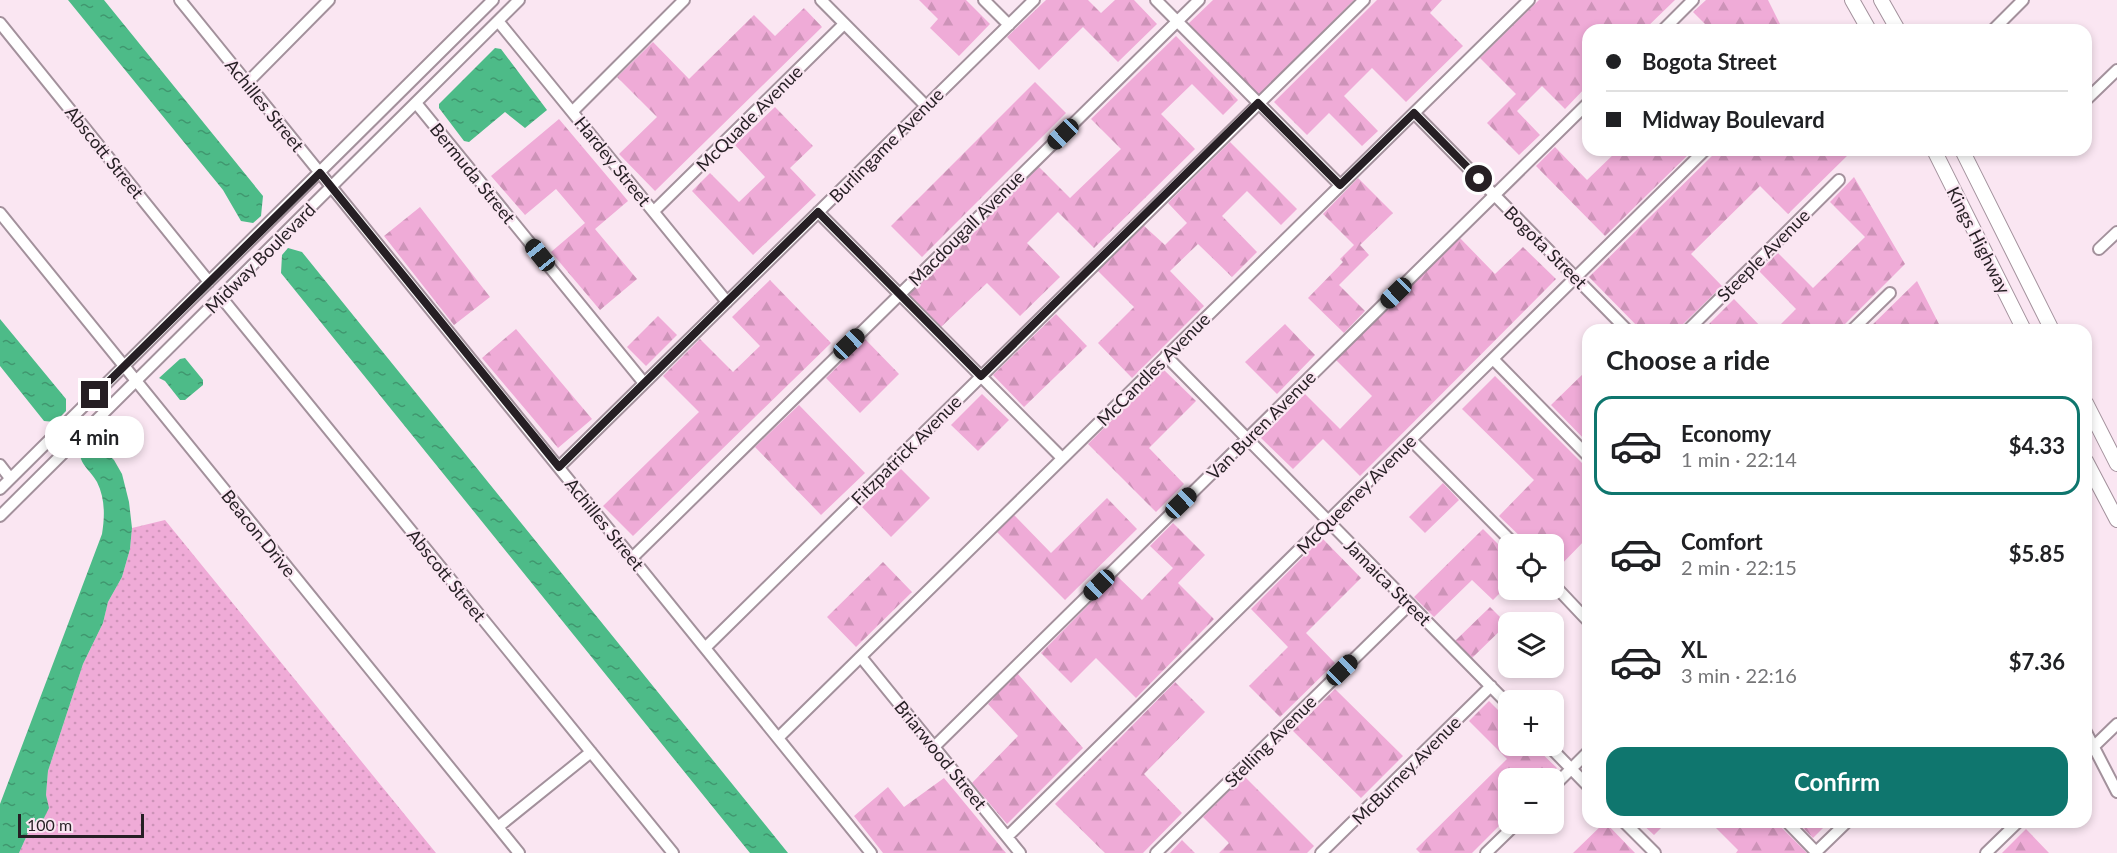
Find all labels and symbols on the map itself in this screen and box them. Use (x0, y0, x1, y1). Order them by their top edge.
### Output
street label: Achilles Street (221, 54, 309, 156)
street label: McQuade Avenue (691, 60, 807, 176)
street label: Burlingame Avenue (824, 83, 948, 207)
street label: Abscott Street (61, 101, 149, 203)
street label: Hardey Street (570, 112, 656, 211)
car (1044, 115, 1082, 153)
street label: Bermuda Street (426, 118, 521, 228)
route start (1465, 165, 1492, 192)
street label: Macdougall Avenue (904, 166, 1028, 290)
street label: Kings Highway (1943, 183, 2016, 298)
street label: Midway Boulevard (200, 198, 320, 318)
street label: Bogota Street (1500, 201, 1592, 293)
street label: Steeple Avenue (1712, 204, 1814, 306)
car (522, 235, 558, 275)
car (1377, 274, 1415, 312)
street label: McCandles Avenue (1092, 308, 1214, 430)
car (830, 325, 868, 363)
street label: Van Buren Avenue (1202, 366, 1320, 484)
route end (81, 381, 108, 408)
street label: Fitzpatrick Avenue (846, 390, 966, 510)
callout: 4 min (46, 416, 144, 458)
street label: McQueeney Avenue (1292, 430, 1420, 558)
street label: Achilles Street (561, 473, 649, 575)
car (1162, 484, 1200, 522)
street label: Beacon Drive (217, 485, 301, 581)
street label: Abscott Street (403, 524, 491, 626)
street label: Jamaica Street (1340, 534, 1436, 630)
car (1080, 566, 1118, 604)
car (1323, 651, 1361, 689)
street label: Stelling Avenue (1219, 690, 1321, 792)
street label: Briarwood Street (890, 696, 992, 815)
street label: McBurney Avenue (1347, 711, 1465, 829)
scale bar (18, 811, 144, 838)

